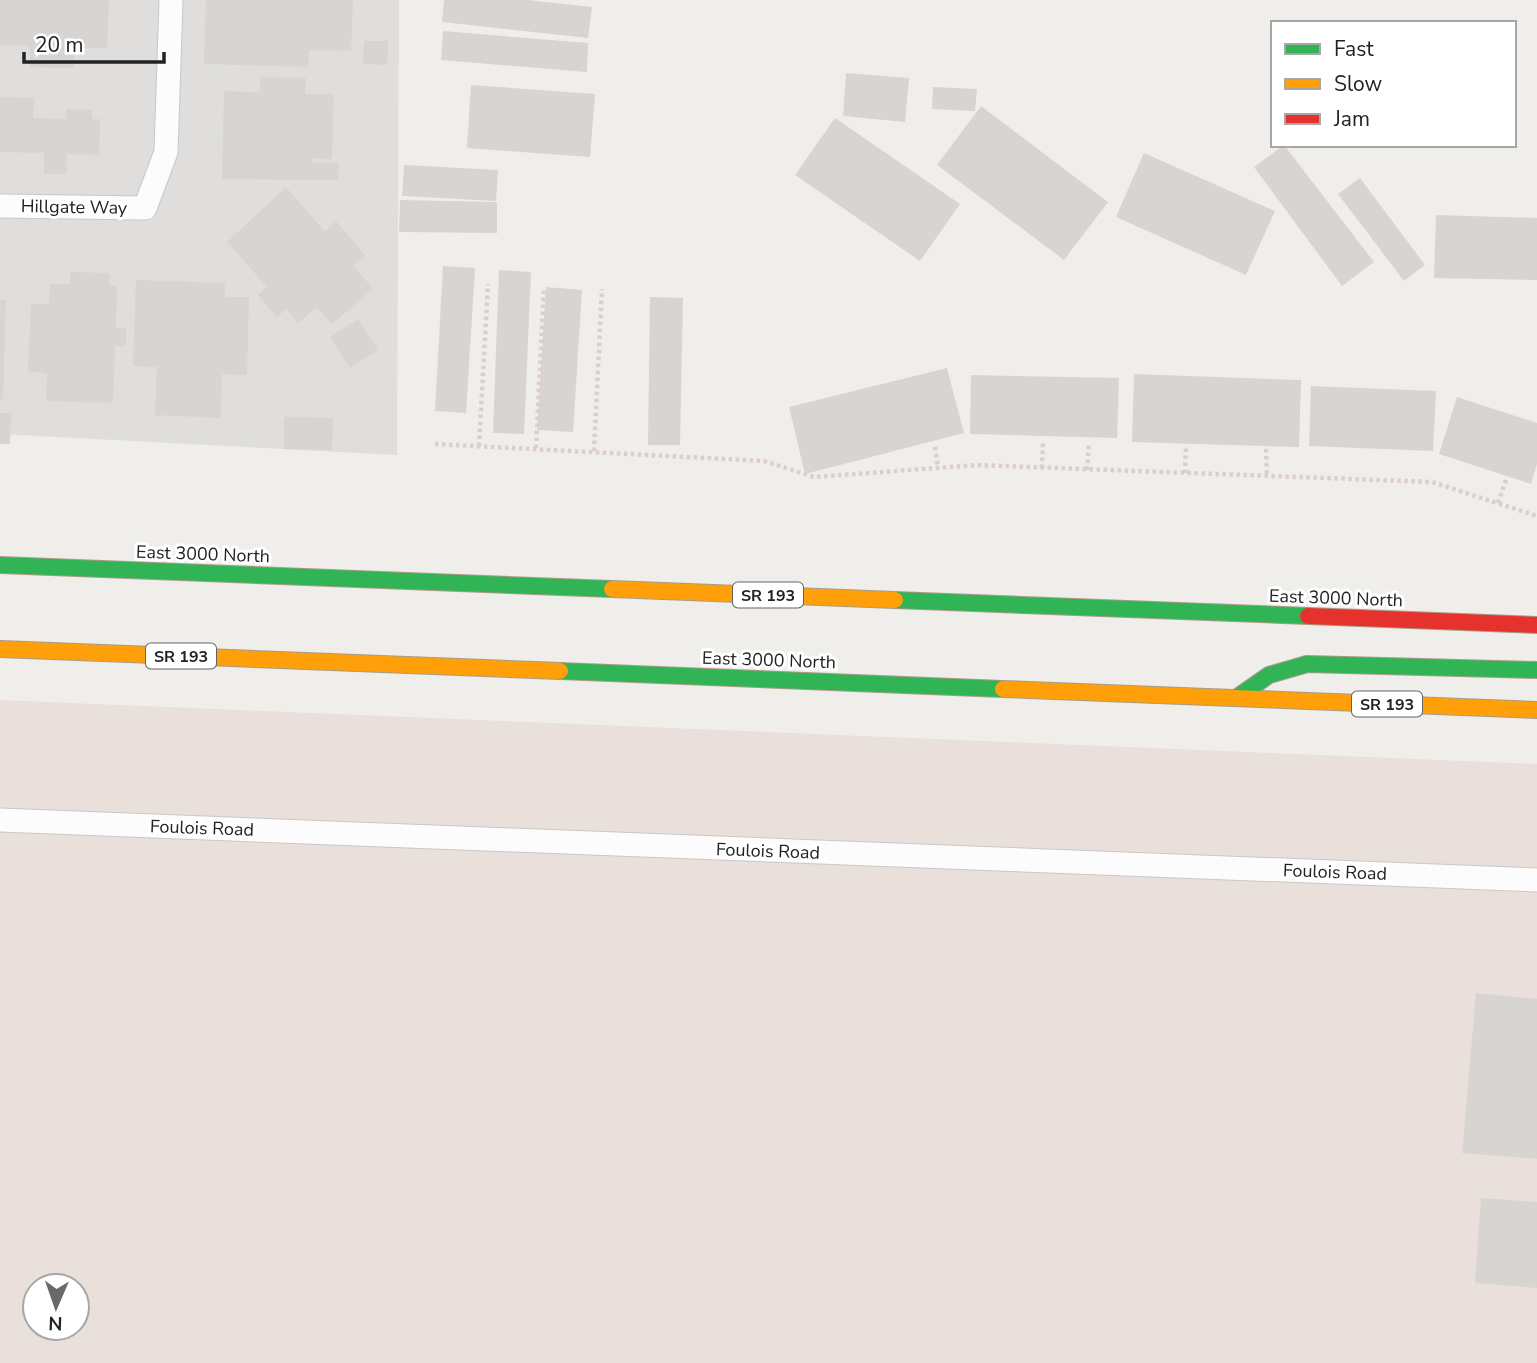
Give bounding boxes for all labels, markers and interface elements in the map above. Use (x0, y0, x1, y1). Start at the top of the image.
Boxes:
scale bar (24, 21, 164, 65)
legend (1271, 21, 1516, 147)
text: 20 m (35, 31, 84, 59)
text: Fast (1334, 35, 1374, 63)
text: Slow (1334, 70, 1383, 98)
text: Jam (1333, 105, 1370, 133)
street label: Hillgate Way (21, 194, 128, 220)
street label: East 3000 North (136, 540, 270, 568)
road number: SR 193 (733, 582, 803, 608)
street label: East 3000 North (1269, 584, 1403, 612)
road number: SR 193 (146, 643, 216, 668)
street label: East 3000 North (702, 646, 836, 674)
road number: SR 193 (1352, 692, 1422, 716)
street label: Foulois Road (150, 814, 254, 842)
street label: Foulois Road (716, 837, 820, 865)
street label: Foulois Road (1283, 858, 1387, 886)
north arrow (21, 1272, 91, 1342)
text: N (48, 1310, 63, 1336)

